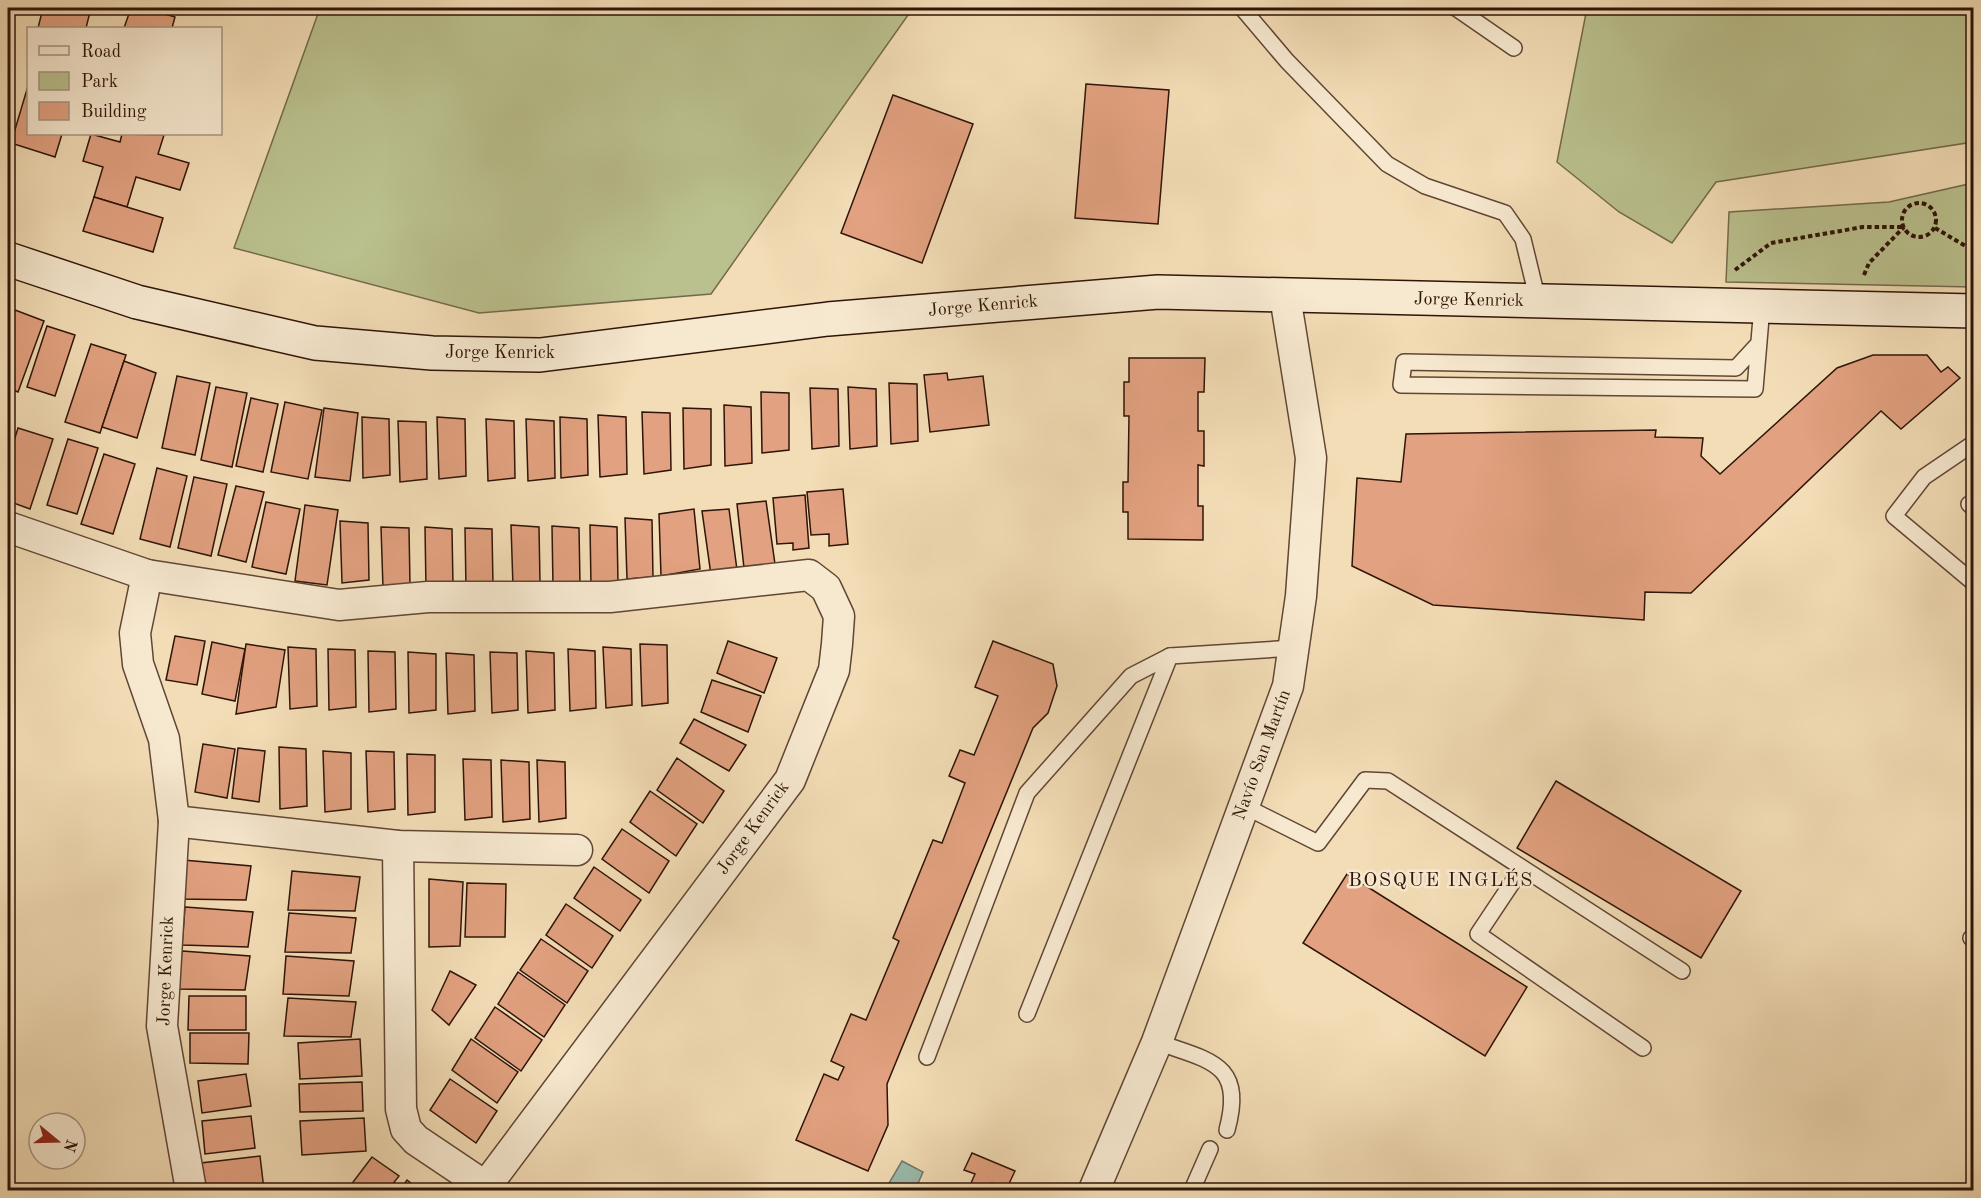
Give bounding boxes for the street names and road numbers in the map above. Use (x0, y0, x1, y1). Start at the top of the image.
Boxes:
street label: Jorge Kenrick (1414, 290, 1524, 310)
street label: Jorge Kenrick (927, 292, 1039, 320)
street label: Jorge Kenrick (445, 344, 555, 362)
street label: Navío San Martín (1230, 687, 1294, 823)
street label: Jorge Kenrick (713, 778, 793, 878)
street label: Jorge Kenrick (155, 916, 177, 1026)

